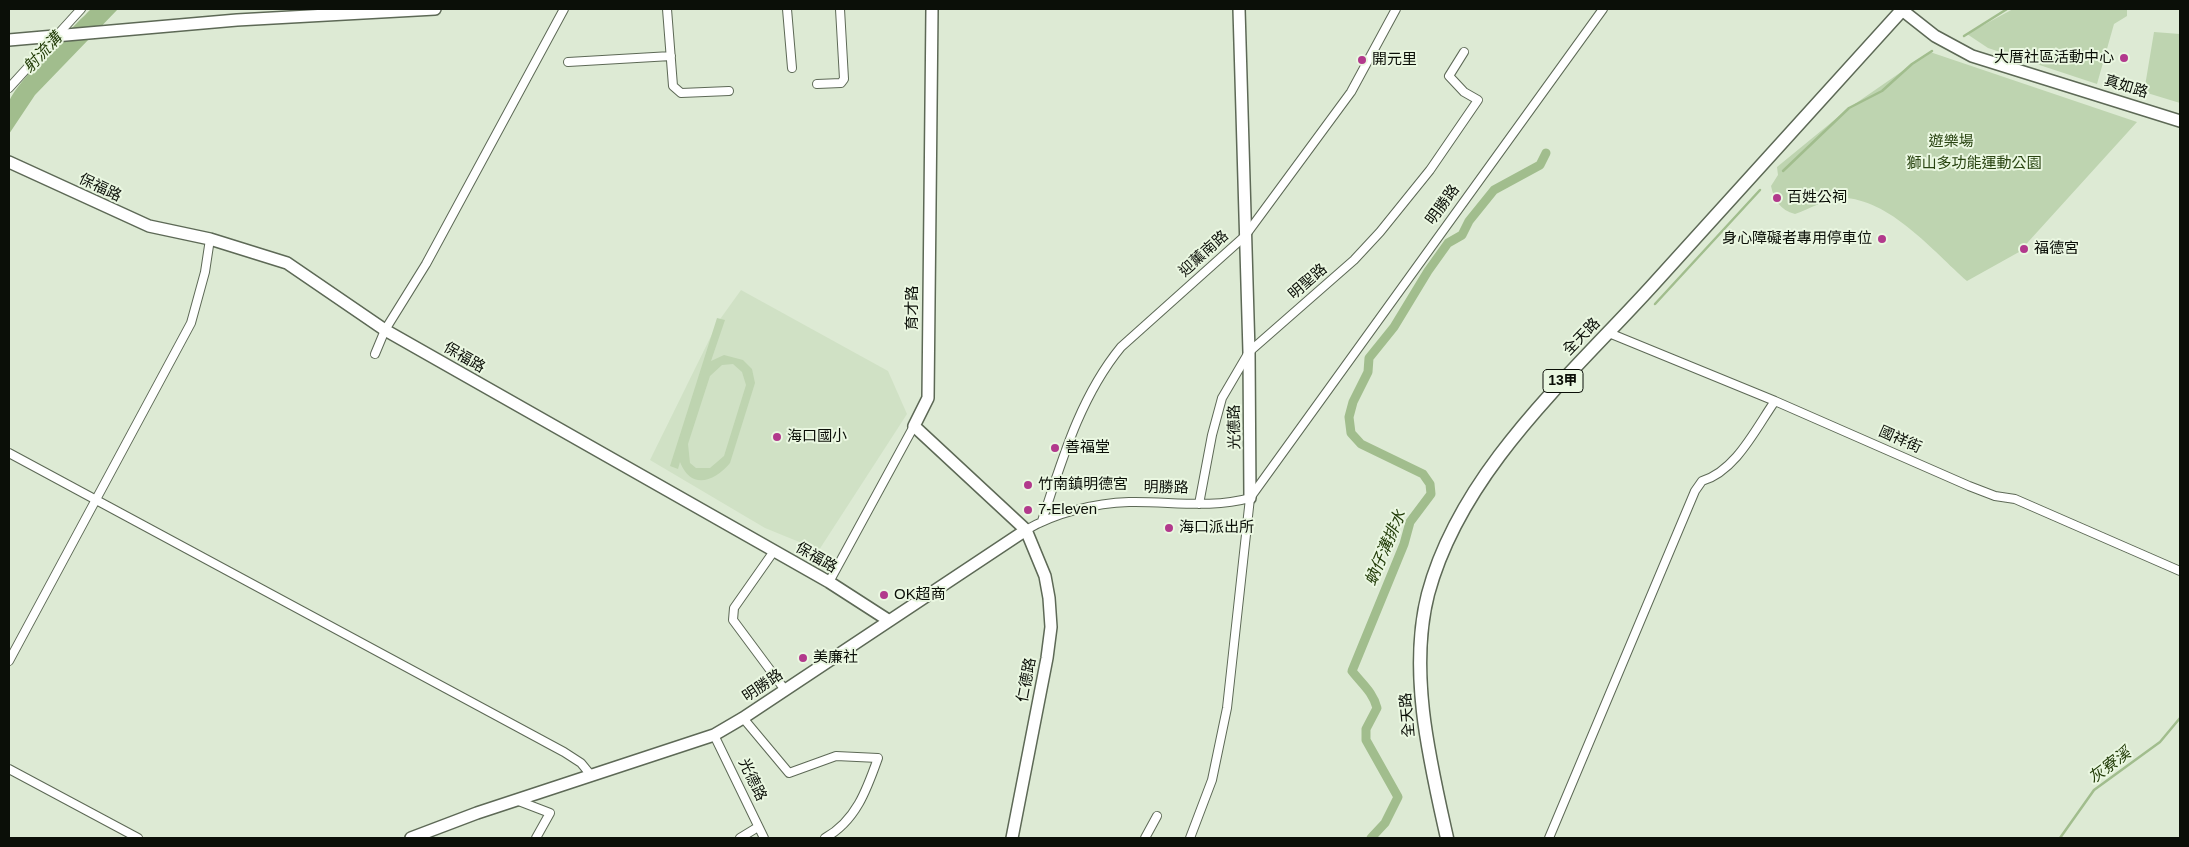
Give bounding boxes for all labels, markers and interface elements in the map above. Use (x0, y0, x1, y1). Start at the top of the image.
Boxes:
water label: 射流溝 (20, 29, 66, 77)
place label: 大厝社區活動中心 (1994, 49, 2114, 67)
place label: 開元里 (1372, 51, 1417, 69)
marker: 大厝社區活動中心 (2118, 52, 2130, 64)
marker: 開元里 (1356, 54, 1368, 66)
street label: 真如路 (2102, 72, 2150, 102)
park label: 遊樂場 (1929, 133, 1973, 151)
park label: 獅山多功能運動公園 (1907, 155, 2041, 173)
street label: 保福路 (76, 170, 124, 206)
street label: 明勝路 (1422, 182, 1464, 228)
place label: 百姓公祠 (1787, 189, 1847, 207)
marker: 百姓公祠 (1771, 192, 1783, 204)
street label: 迎薰南路 (1176, 227, 1232, 281)
place label: 身心障礙者專用停車位 (1722, 230, 1872, 248)
marker: 身心障礙者專用停車位 (1876, 233, 1888, 245)
place label: 福德宮 (2034, 240, 2079, 258)
marker: 福德宮 (2018, 243, 2030, 255)
street label: 明聖路 (1285, 260, 1331, 304)
street label: 育才路 (904, 286, 922, 330)
street label: 全天路 (1560, 315, 1604, 359)
street label: 保福路 (440, 339, 488, 377)
road number: 13甲 (1543, 370, 1583, 392)
street label: 光德路 (1226, 404, 1244, 450)
street label: 國祥街 (1876, 423, 1924, 457)
place label: 海口國小 (787, 428, 847, 446)
marker: 海口國小 (771, 431, 783, 443)
place label: 善福堂 (1065, 439, 1110, 457)
marker: 善福堂 (1049, 442, 1061, 454)
place label: 竹南鎮明德宮 (1038, 476, 1128, 494)
marker: 竹南鎮明德宮 (1022, 479, 1034, 491)
street label: 明勝路 (1143, 479, 1189, 497)
place label: 7-Eleven (1038, 501, 1097, 519)
marker: 7-Eleven (1022, 504, 1034, 516)
water label: 蚋仔溝排水 (1362, 507, 1410, 589)
place label: 海口派出所 (1179, 519, 1254, 537)
marker: 海口派出所 (1163, 522, 1175, 534)
street label: 保福路 (792, 539, 840, 577)
place label: OK超商 (894, 586, 946, 604)
marker: OK超商 (878, 589, 890, 601)
place label: 美廉社 (813, 649, 858, 667)
marker: 美廉社 (797, 652, 809, 664)
street label: 仁德路 (1014, 656, 1040, 704)
street label: 明勝路 (739, 666, 787, 706)
street label: 全天路 (1397, 692, 1419, 738)
water label: 灰寮溪 (2085, 744, 2135, 788)
street label: 光德路 (734, 756, 770, 804)

